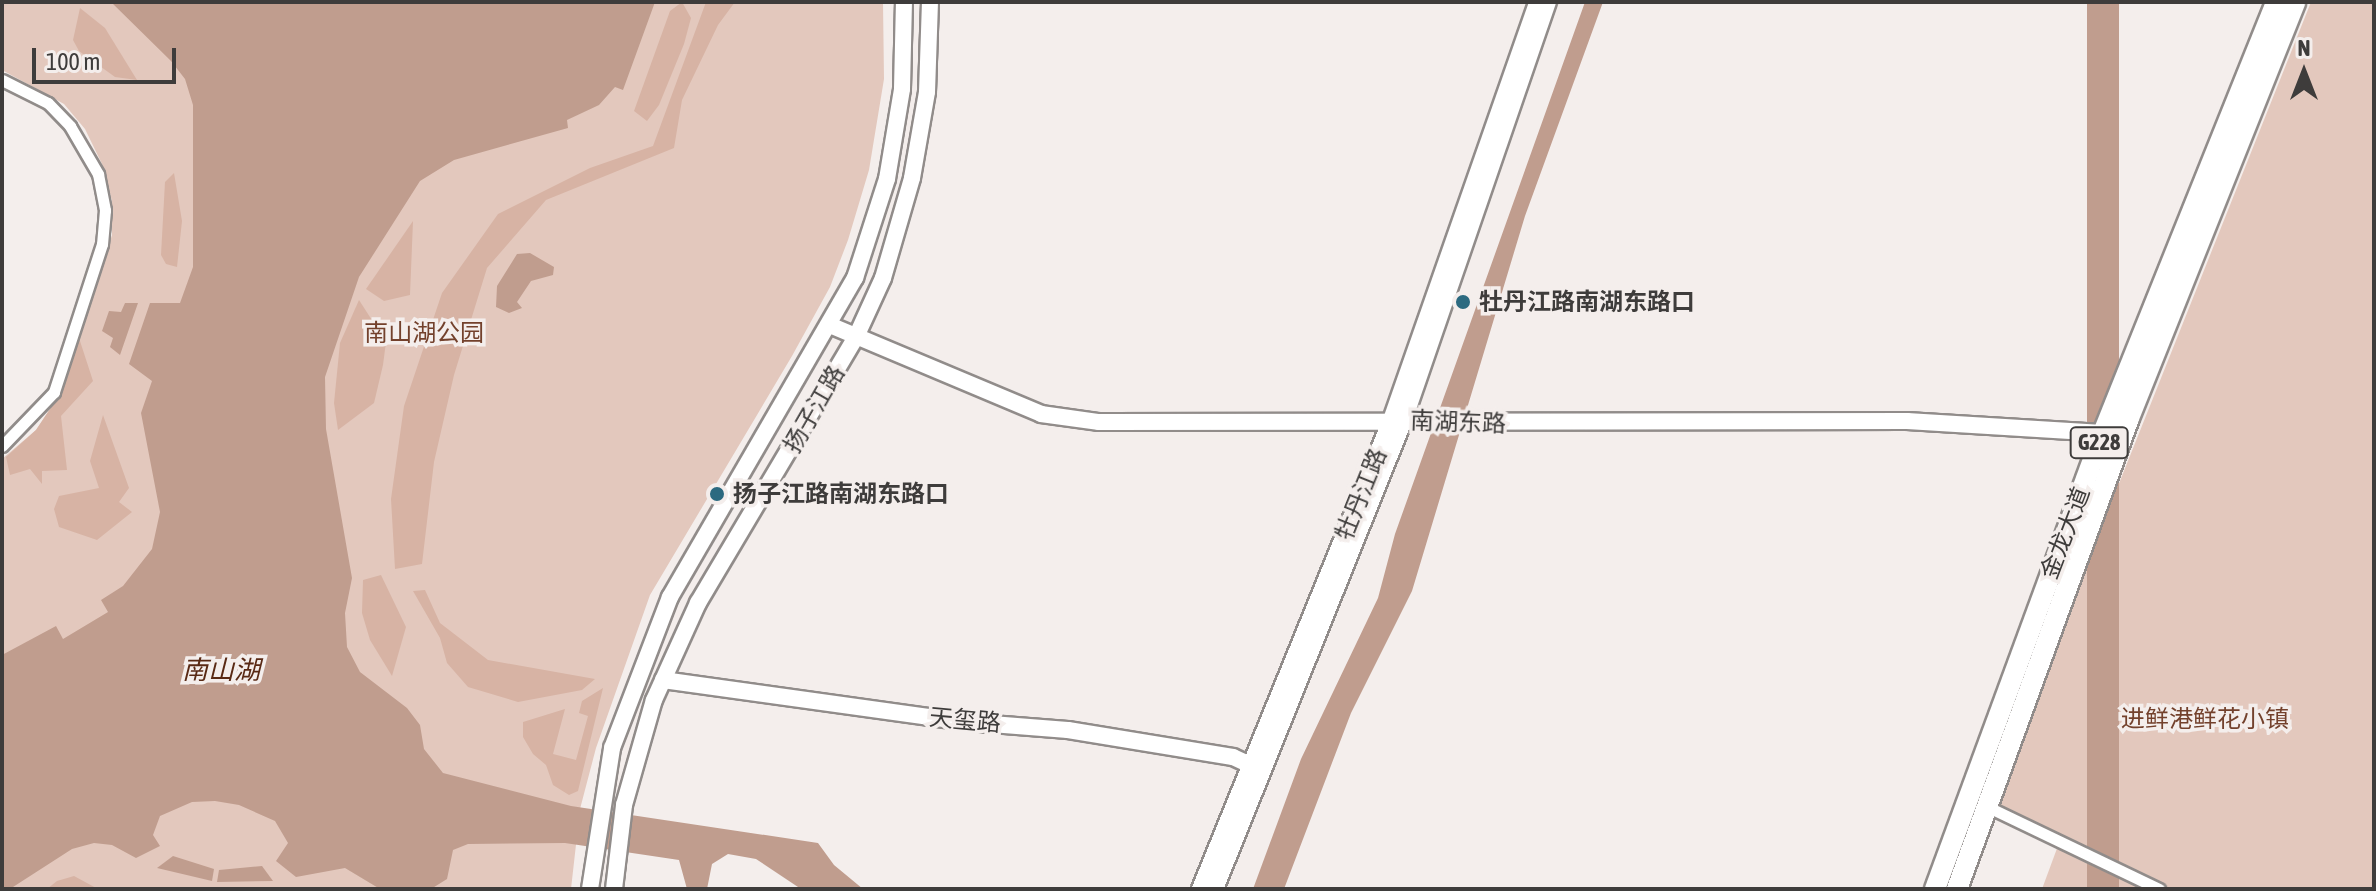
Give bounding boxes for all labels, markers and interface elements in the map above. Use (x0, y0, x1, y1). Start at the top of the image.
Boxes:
scale bar (36, 32, 180, 82)
north arrow (2264, 32, 2344, 112)
text: N (2298, 35, 2310, 61)
text: 100 m (46, 48, 100, 75)
place label: 牡丹江路南湖东路口 (1479, 288, 1695, 316)
marker: 牡丹江路南湖东路口 (1454, 293, 1472, 311)
park label: 南山湖公园 (364, 319, 484, 347)
street label: 扬子江路 (778, 360, 850, 458)
street label: 南湖东路 (1410, 406, 1506, 438)
road number: G228 (2069, 425, 2129, 461)
street label: 牡丹江路 (1330, 444, 1392, 544)
place label: 扬子江路南湖东路口 (733, 480, 949, 508)
street label: 金龙大道 (2034, 483, 2096, 583)
marker: 扬子江路南湖东路口 (708, 485, 726, 503)
water label: 南山湖 (182, 655, 260, 687)
street label: 天玺路 (928, 703, 1002, 737)
park label: 进鲜港鲜花小镇 (2121, 705, 2289, 733)

